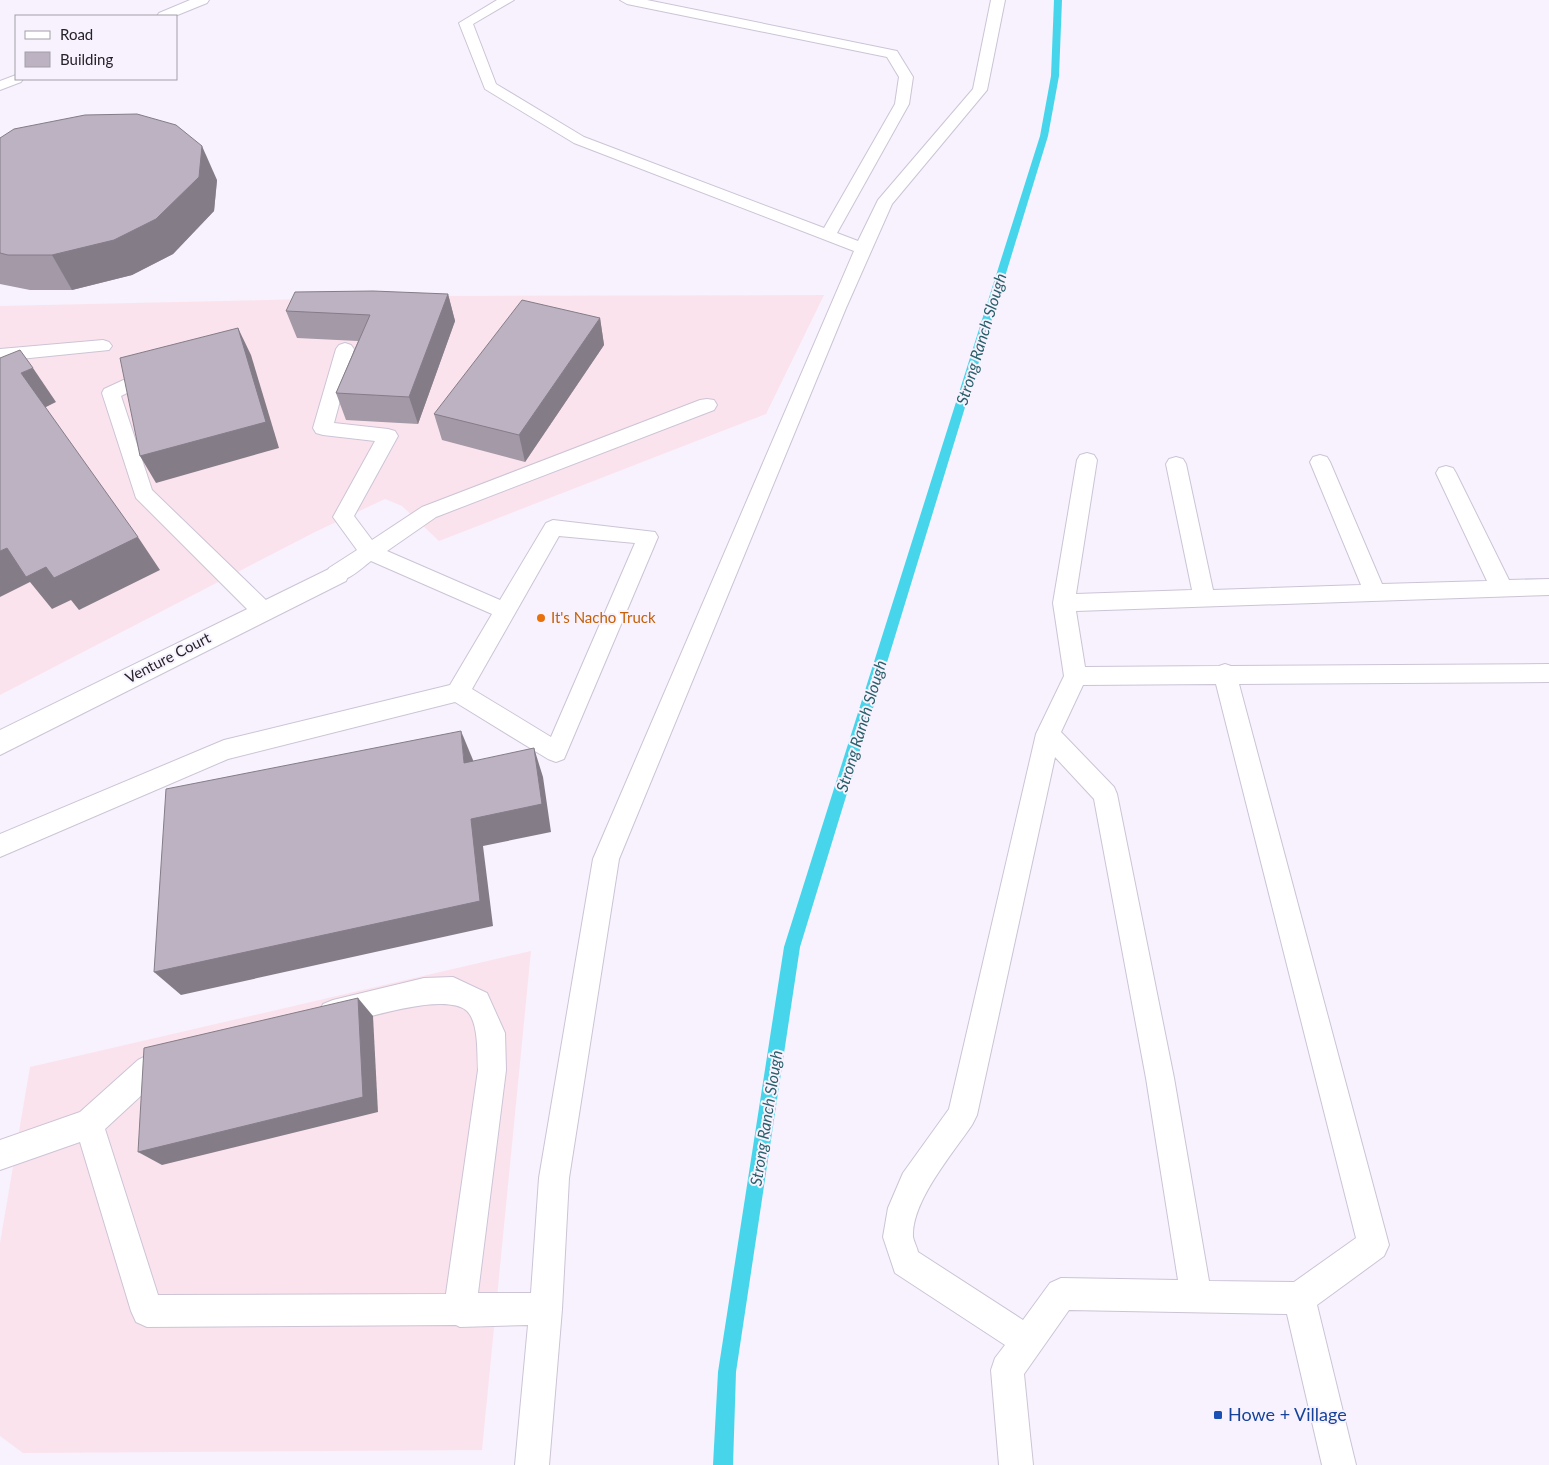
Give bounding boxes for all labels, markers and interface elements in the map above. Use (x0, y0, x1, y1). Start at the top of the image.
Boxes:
legend (15, 15, 178, 80)
text: Road (60, 25, 93, 43)
text: Building (60, 50, 113, 68)
water label: Strong Ranch Slough (951, 271, 1010, 407)
place label: It's Nacho Truck (551, 608, 656, 626)
marker: It's Nacho Truck (535, 612, 547, 624)
street label: Venture Court (122, 628, 214, 686)
water label: Strong Ranch Slough (831, 658, 890, 794)
water label: Strong Ranch Slough (745, 1049, 786, 1187)
place label: Howe + Village (1228, 1403, 1347, 1425)
marker: Howe + Village (1212, 1409, 1224, 1421)

